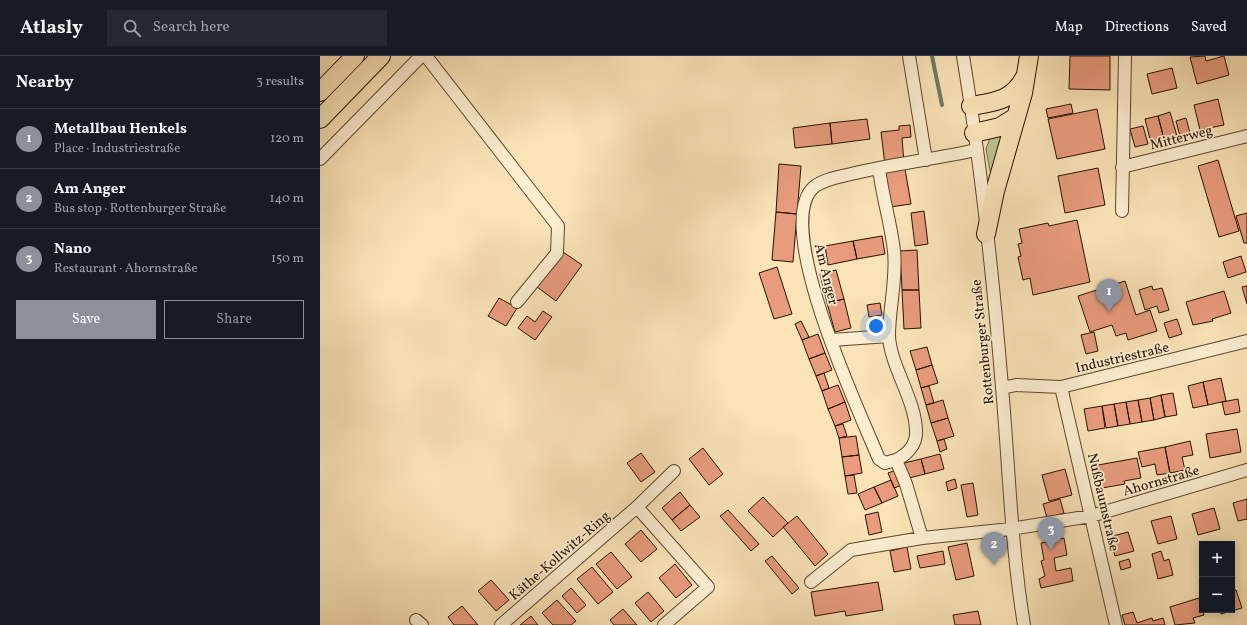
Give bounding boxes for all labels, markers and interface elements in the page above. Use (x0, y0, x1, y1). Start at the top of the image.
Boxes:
search box (107, 10, 387, 46)
text: Atlasly (20, 15, 83, 41)
icon: search (121, 17, 143, 39)
text: Search here (153, 17, 230, 38)
text: Map (1055, 18, 1083, 37)
text: Directions (1105, 18, 1169, 37)
text: Saved (1191, 18, 1227, 37)
text: Nearby (16, 71, 74, 94)
text: 3 results (256, 73, 304, 91)
text: Metallbau Henkels (54, 119, 187, 140)
street label: Mitterweg (1148, 122, 1215, 155)
text: 1 (26, 130, 32, 148)
text: 120 m (270, 130, 304, 148)
text: Place · Industriestraße (54, 140, 180, 158)
text: Am Anger (54, 179, 126, 200)
text: 2 (26, 190, 32, 208)
text: 140 m (270, 190, 304, 208)
text: Bus stop · Rottenburger Straße (54, 200, 226, 218)
text: Nano (54, 239, 91, 260)
street label: Am Anger (809, 242, 842, 307)
text: 3 (26, 250, 32, 268)
text: 150 m (271, 250, 304, 268)
text: Restaurant · Ahornstraße (54, 260, 198, 278)
street label: Rottenburger Straße (967, 278, 1000, 405)
pin: 1 (1096, 279, 1122, 312)
button: Save (16, 300, 156, 339)
button: Share (164, 300, 304, 339)
your location (866, 316, 886, 336)
street label: Industriestraße (1074, 338, 1171, 378)
street label: Nußbaumstraße (1082, 451, 1123, 554)
street label: Ahornstraße (1121, 461, 1202, 501)
street label: Käthe-Kollwitz-Ring (505, 507, 614, 605)
pin: 3 (1038, 517, 1064, 550)
pin: 2 (981, 532, 1007, 565)
map controls (1199, 541, 1235, 613)
button: + (1199, 541, 1235, 577)
button: − (1199, 577, 1235, 613)

